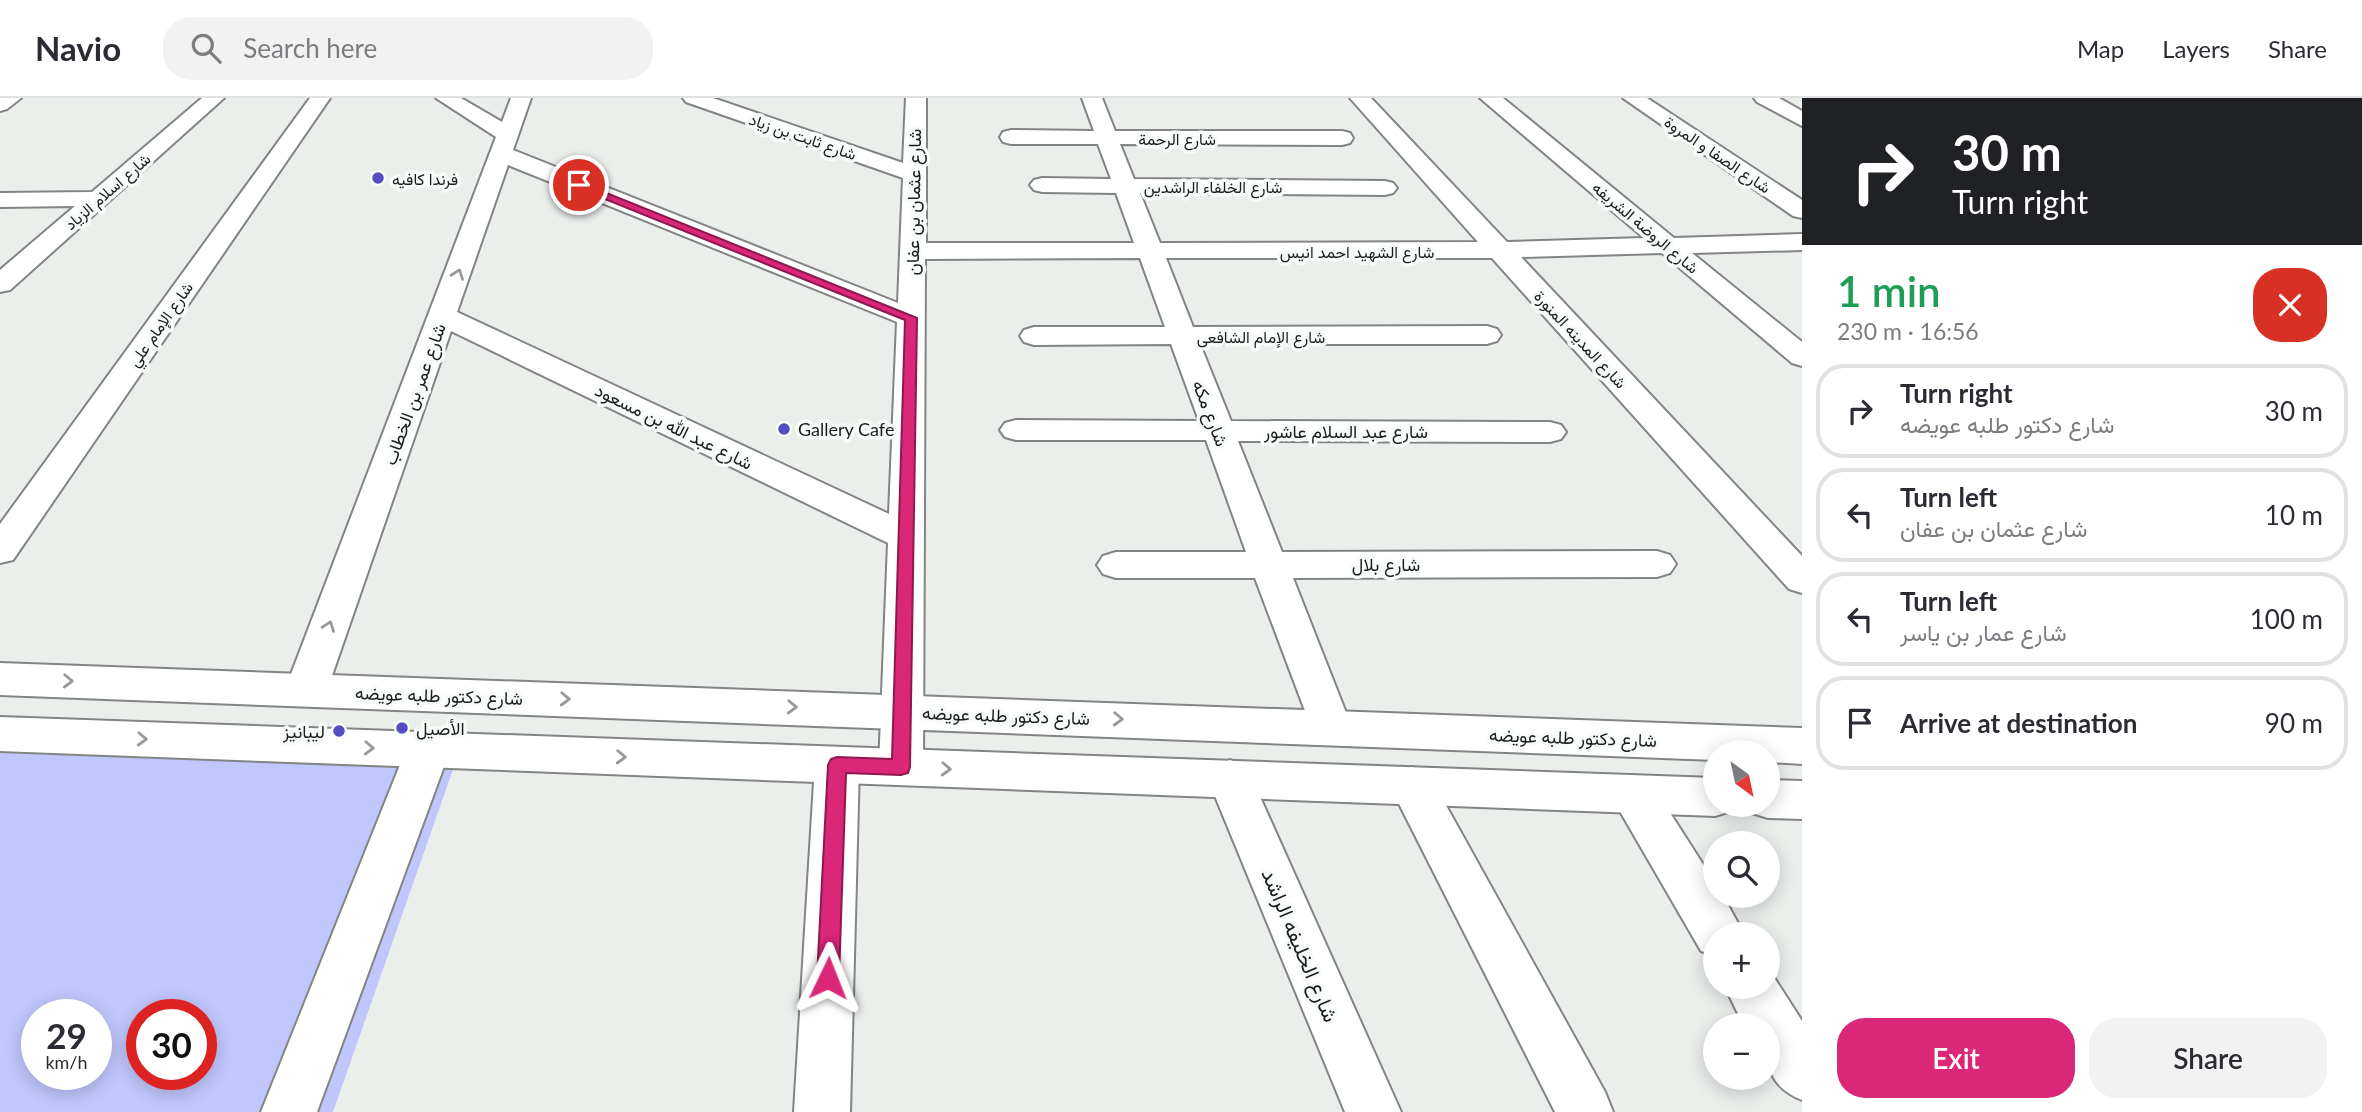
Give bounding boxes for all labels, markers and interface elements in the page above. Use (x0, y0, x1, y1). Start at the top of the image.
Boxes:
search box (163, 17, 653, 80)
text: Navio (35, 28, 121, 68)
icon: search (187, 29, 225, 67)
text: Search here (243, 32, 377, 64)
text: Map (2077, 34, 2124, 63)
text: Layers (2162, 34, 2230, 63)
text: Share (2268, 34, 2327, 63)
street label: شارع ثابت بن زياد (746, 109, 859, 166)
street label: شارع الصفا و المروة (1660, 112, 1775, 199)
text: 30 m (1952, 123, 2062, 181)
icon: right (1837, 126, 1928, 217)
street label: شارع عثمان بن عفان (901, 129, 927, 276)
street label: شارع الرحمة (1138, 129, 1216, 151)
street label: شارع اسلام الزياد (60, 149, 156, 236)
pin (549, 155, 609, 215)
icon: arrive (560, 166, 598, 204)
place label: فرندا كافيه (392, 169, 458, 190)
marker: فرندا كافيه (370, 170, 386, 186)
street label: شارع الخلفاء الراشدين (1144, 177, 1282, 199)
street label: شارع الروضة الشريفه (1587, 177, 1703, 279)
text: Turn right (1952, 182, 2088, 221)
street label: شارع الشهيد احمد انيس (1280, 242, 1434, 264)
text: 1 min (1837, 266, 1941, 316)
button: close (2253, 268, 2327, 342)
one-way arrow (450, 269, 464, 281)
street label: شارع الإمام علي (124, 278, 200, 373)
street label: شارع المدينه المنورة (1529, 286, 1631, 394)
text: 230 m · 16:56 (1837, 317, 1979, 345)
street label: شارع عمر بن الخطاب (378, 320, 452, 469)
street label: شارع الإمام الشافعى (1197, 327, 1325, 349)
street label: شارع مكه (1187, 377, 1234, 450)
text: Turn right (1900, 377, 2013, 409)
street label: شارع عبد الله بن مسعود (591, 378, 756, 475)
icon: right (1841, 392, 1879, 430)
text: 30 m (2265, 395, 2323, 427)
text: شارع دكتور طلبه عويضه (1900, 410, 2115, 438)
place label: Gallery Cafe (798, 418, 894, 440)
street label: شارع عبد السلام عاشور (1263, 420, 1428, 444)
marker: Gallery Cafe (776, 421, 792, 437)
text: Turn left (1900, 481, 1997, 513)
icon: left (1841, 496, 1879, 534)
text: 10 m (2265, 499, 2323, 531)
text: شارع عثمان بن عفان (1900, 514, 2087, 542)
street label: شارع بلال (1352, 553, 1420, 577)
text: Turn left (1900, 585, 1997, 617)
icon: left (1841, 600, 1879, 638)
text: 100 m (2250, 603, 2323, 635)
text: شارع عمار بن ياسر (1900, 618, 2067, 646)
one-way arrow (321, 621, 335, 633)
one-way arrow (63, 674, 74, 689)
street label: شارع دكتور طلبه عويضه (355, 681, 523, 711)
one-way arrow (560, 692, 571, 707)
one-way arrow (787, 700, 798, 715)
street label: شارع دكتور طلبه عويضه (922, 701, 1090, 731)
icon: arrive (1841, 704, 1879, 742)
text: Arrive at destination (1900, 707, 2137, 739)
text: 90 m (2265, 707, 2323, 739)
one-way arrow (1112, 712, 1123, 727)
place label: الأصيل (416, 717, 465, 740)
place label: ليبانيز (282, 720, 325, 743)
marker: الأصيل (394, 720, 410, 736)
marker: ليبانيز (331, 723, 347, 739)
street label: شارع دكتور طلبه عويضه (1489, 723, 1657, 753)
one-way arrow (136, 732, 147, 747)
one-way arrow (364, 740, 375, 755)
north arrow (1703, 740, 1780, 817)
map controls (1703, 740, 1780, 1090)
one-way arrow (616, 749, 627, 764)
one-way arrow (941, 761, 952, 776)
button: search (1703, 831, 1780, 908)
street label: شارع الخليفه الراشد (1255, 865, 1345, 1027)
button: + (1703, 922, 1780, 999)
position arrow (791, 941, 865, 1015)
speed limit sign: 30 (126, 999, 217, 1090)
button: − (1703, 1013, 1780, 1090)
text: 29 (46, 1014, 87, 1056)
button: Exit (1837, 1018, 2075, 1098)
button: Share (2089, 1018, 2327, 1098)
text: km/h (45, 1051, 88, 1073)

